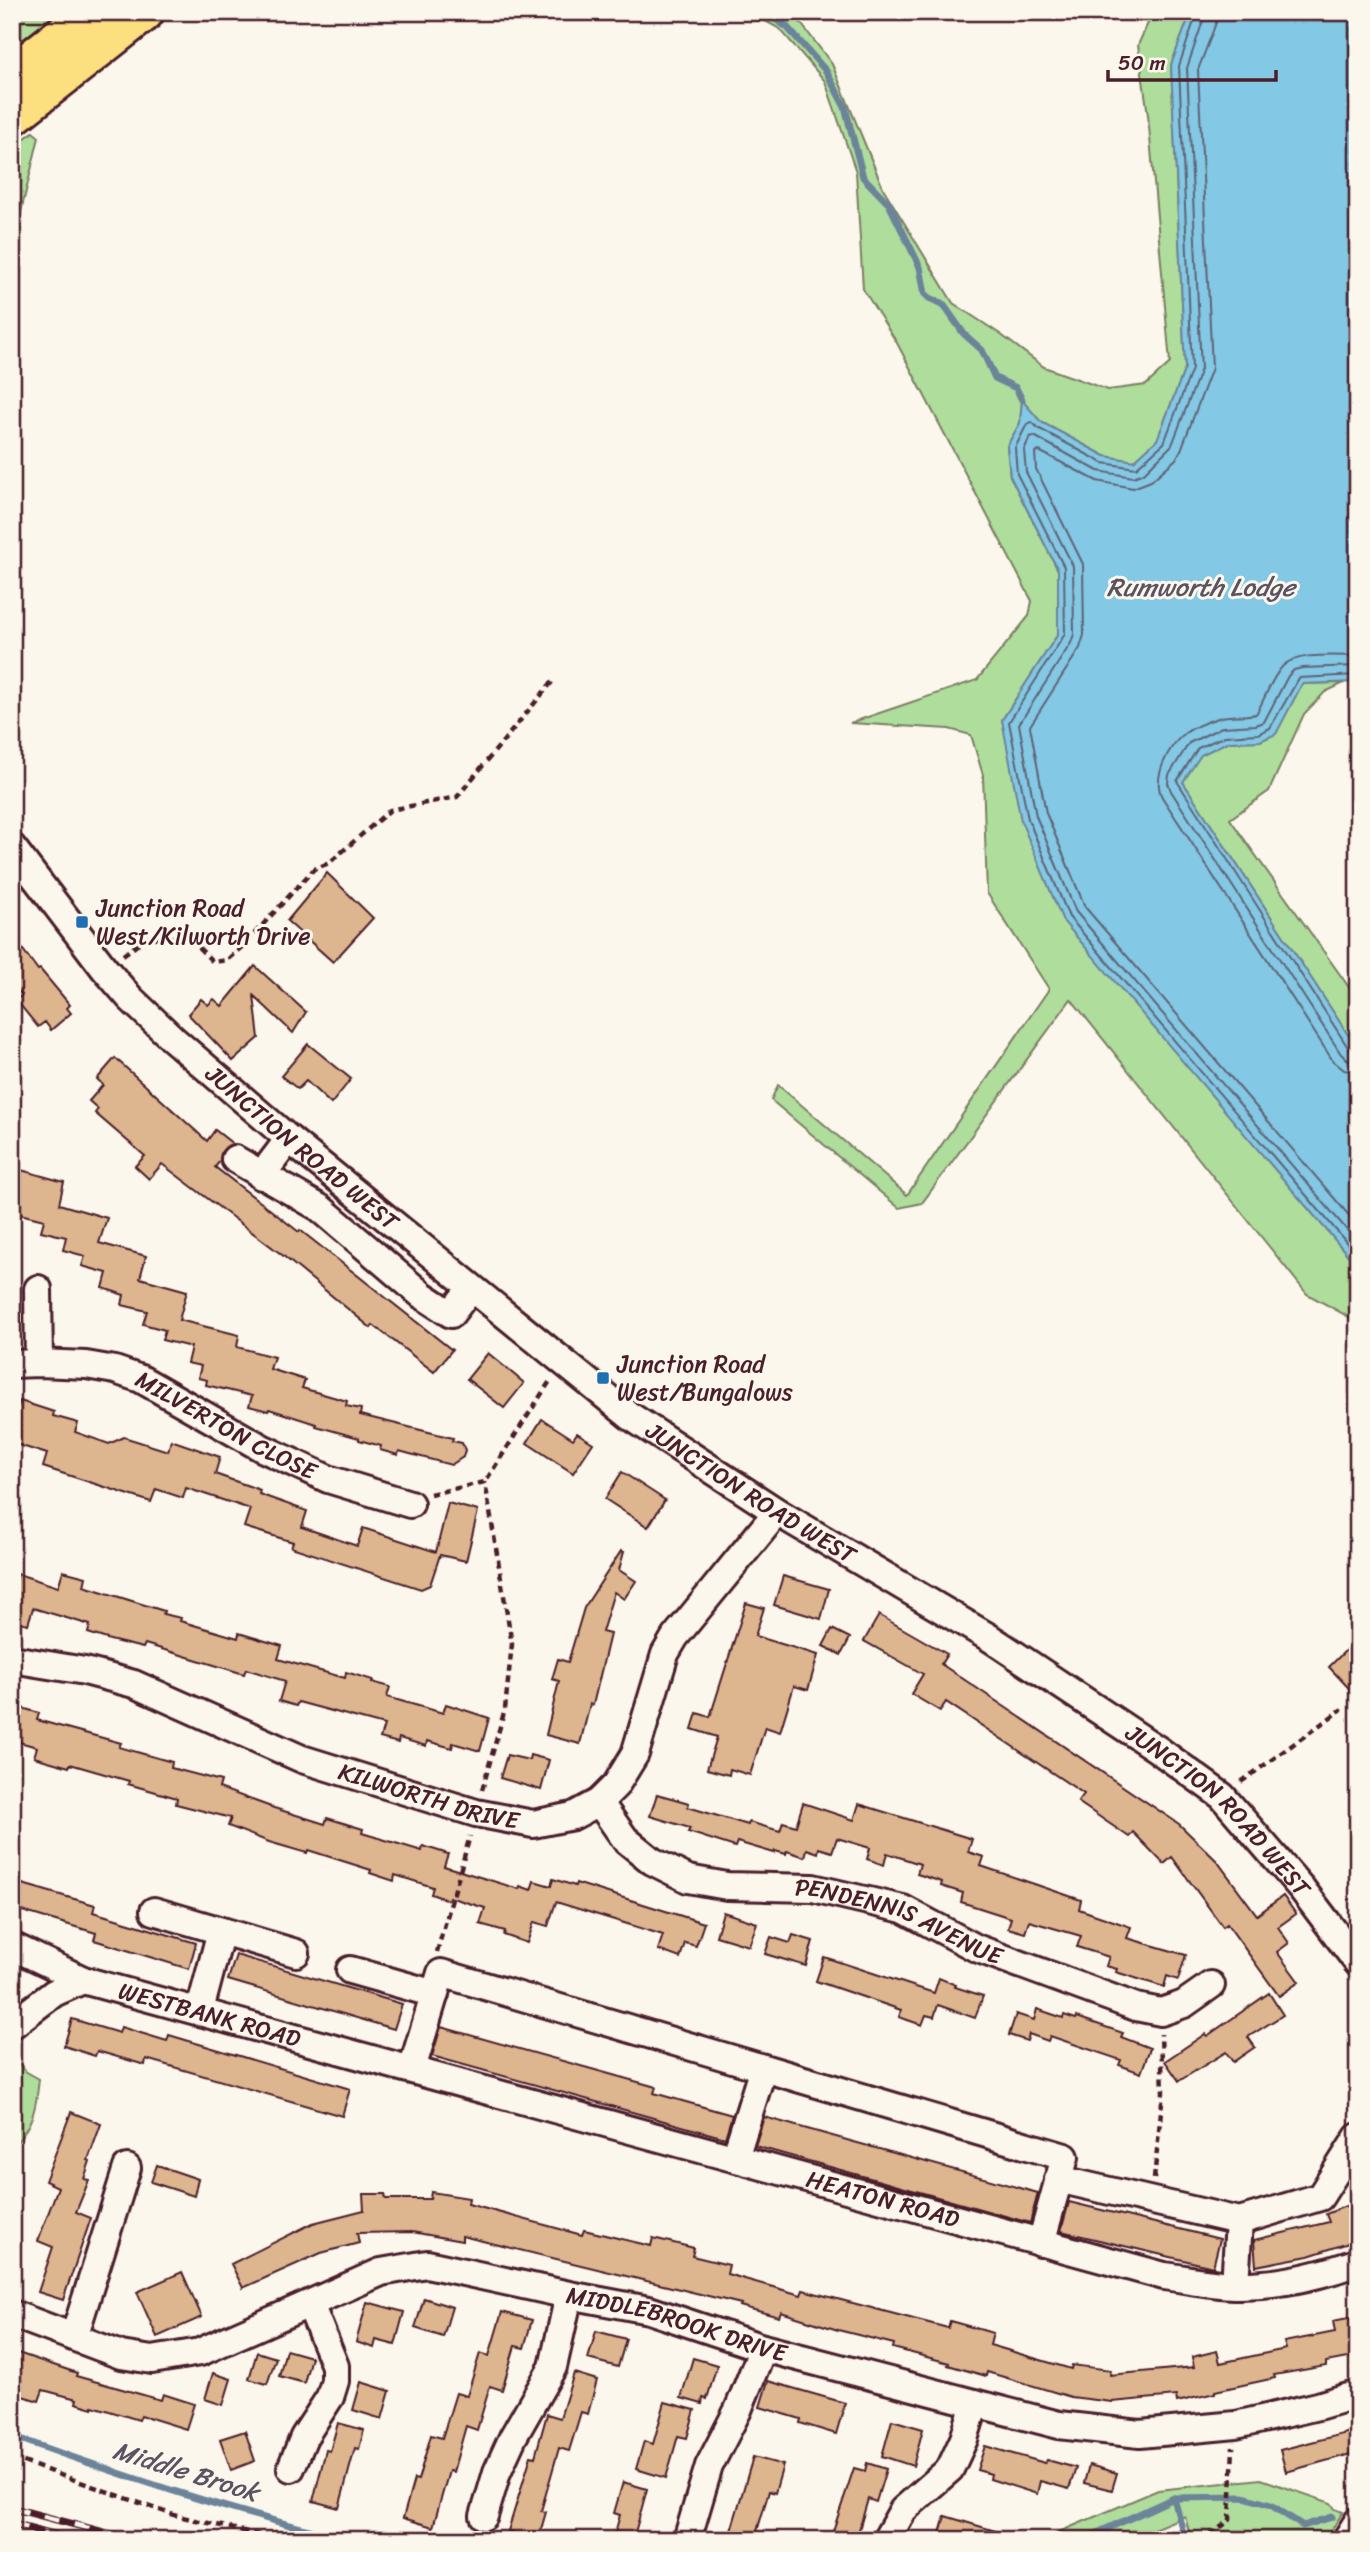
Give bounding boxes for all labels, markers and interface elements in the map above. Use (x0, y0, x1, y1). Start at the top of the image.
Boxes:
scale bar (1108, 38, 1276, 82)
text: 50 m (1118, 44, 1166, 82)
water label: Rumworth Lodge (1107, 564, 1298, 610)
place label: Junction Road West/Kilworth Drive (95, 887, 311, 957)
marker: Junction Road West/Kilworth Drive (74, 914, 90, 930)
street label: JUNCTION ROAD WEST (195, 1054, 410, 1243)
place label: Junction Road West/Bungalows (616, 1343, 793, 1413)
street label: MILVERTON CLOSE (127, 1359, 325, 1493)
marker: Junction Road West/Bungalows (595, 1370, 611, 1386)
street label: JUNCTION ROAD WEST (636, 1410, 866, 1576)
street label: JUNCTION ROAD WEST (1116, 1712, 1322, 1908)
street label: KILWORTH DRIVE (333, 1751, 524, 1842)
street label: PENDENNIS AVENUE (795, 1867, 1010, 1978)
street label: WESTBANK ROAD (114, 1970, 306, 2060)
street label: HEATON ROAD (801, 2158, 965, 2240)
street label: MIDDLEBROOK DRIVE (563, 2274, 793, 2375)
water label: Middle Brook (107, 2427, 268, 2516)

